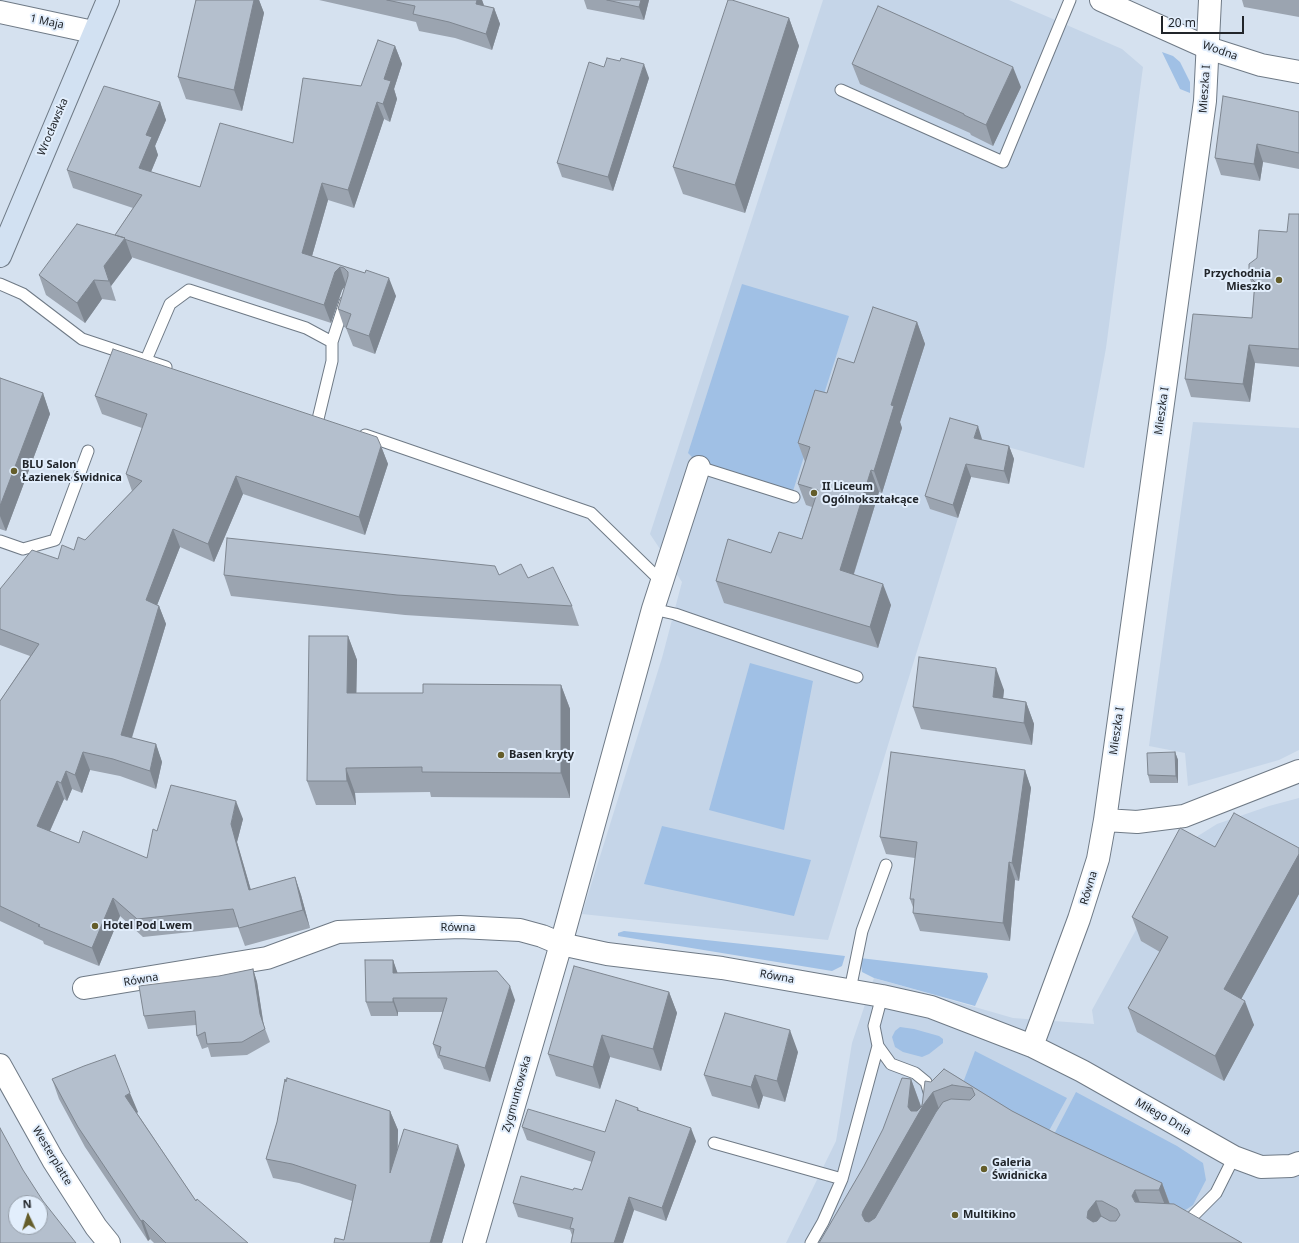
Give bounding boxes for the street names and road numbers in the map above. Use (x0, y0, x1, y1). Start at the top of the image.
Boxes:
street label: 1 Maja (29, 12, 65, 32)
street label: Wodna (1201, 39, 1239, 63)
street label: Mieszka I (1197, 65, 1213, 113)
street label: Wrocławska (35, 96, 71, 158)
street label: Mieszka I (1152, 386, 1172, 436)
street label: Mieszka I (1107, 706, 1127, 756)
street label: Równa (1078, 869, 1100, 907)
street label: Równa (441, 921, 475, 935)
street label: Równa (759, 967, 795, 987)
street label: Równa (123, 970, 159, 990)
street label: Zygmuntowska (500, 1054, 534, 1134)
street label: Miłego Dnia (1133, 1096, 1193, 1138)
street label: Westerplatte (29, 1124, 75, 1188)

